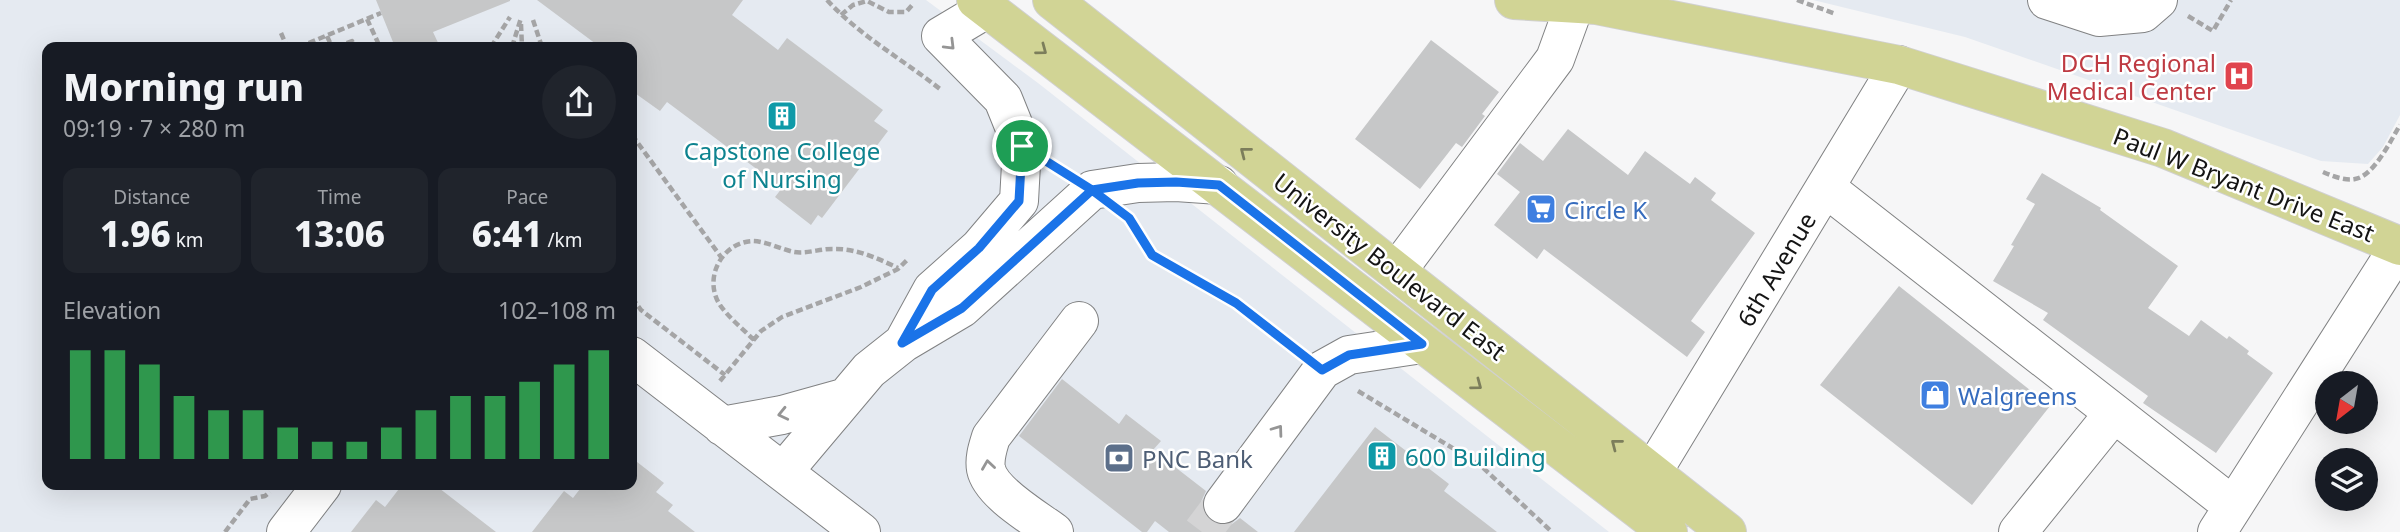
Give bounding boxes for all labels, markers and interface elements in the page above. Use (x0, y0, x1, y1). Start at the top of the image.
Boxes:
one-way arrow (942, 37, 955, 50)
one-way arrow (1034, 41, 1047, 54)
place label: DCH Regional Medical Center (2047, 46, 2216, 107)
hospital icon: DCH Regional Medical Center (2222, 59, 2256, 93)
text: Morning run (63, 60, 304, 112)
button: share (542, 65, 616, 139)
building icon: Capstone College of Nursing (765, 99, 799, 133)
text: 09:19 · 7 × 280 m (63, 112, 245, 144)
pin (992, 116, 1052, 176)
street label: Paul W Bryant Drive East (2109, 119, 2380, 249)
icon: arrive (1003, 127, 1041, 165)
place label: Capstone College of Nursing (684, 134, 880, 195)
one-way arrow (1240, 147, 1252, 160)
street label: University Boulevard East (1267, 165, 1513, 367)
text: Distance (113, 184, 190, 210)
text: Time (318, 184, 361, 210)
text: Pace (506, 184, 548, 210)
supermarket icon: Circle K (1524, 192, 1558, 226)
place label: Circle K (1564, 193, 1647, 226)
street label: 6th Avenue (1729, 206, 1823, 332)
text: 1.96 (100, 210, 171, 257)
text: 13:06 (294, 210, 385, 257)
text: 6:41 (472, 210, 543, 257)
text: km (171, 227, 204, 253)
text: /km (543, 227, 582, 253)
text: Elevation (63, 294, 161, 326)
text: 102–108 m (498, 294, 616, 326)
north arrow (2315, 371, 2378, 434)
map controls (2315, 371, 2378, 511)
one-way arrow (1469, 377, 1481, 389)
shop icon: Walgreens (1918, 378, 1952, 412)
place label: Walgreens (1958, 379, 2077, 412)
one-way arrow (777, 406, 789, 421)
one-way arrow (1270, 425, 1282, 438)
building icon: 600 Building (1365, 439, 1399, 473)
place label: 600 Building (1405, 440, 1546, 473)
one-way arrow (1611, 440, 1624, 452)
bank icon: PNC Bank (1102, 441, 1136, 475)
place label: PNC Bank (1142, 442, 1253, 475)
button: layers (2315, 448, 2378, 511)
one-way arrow (980, 459, 995, 471)

